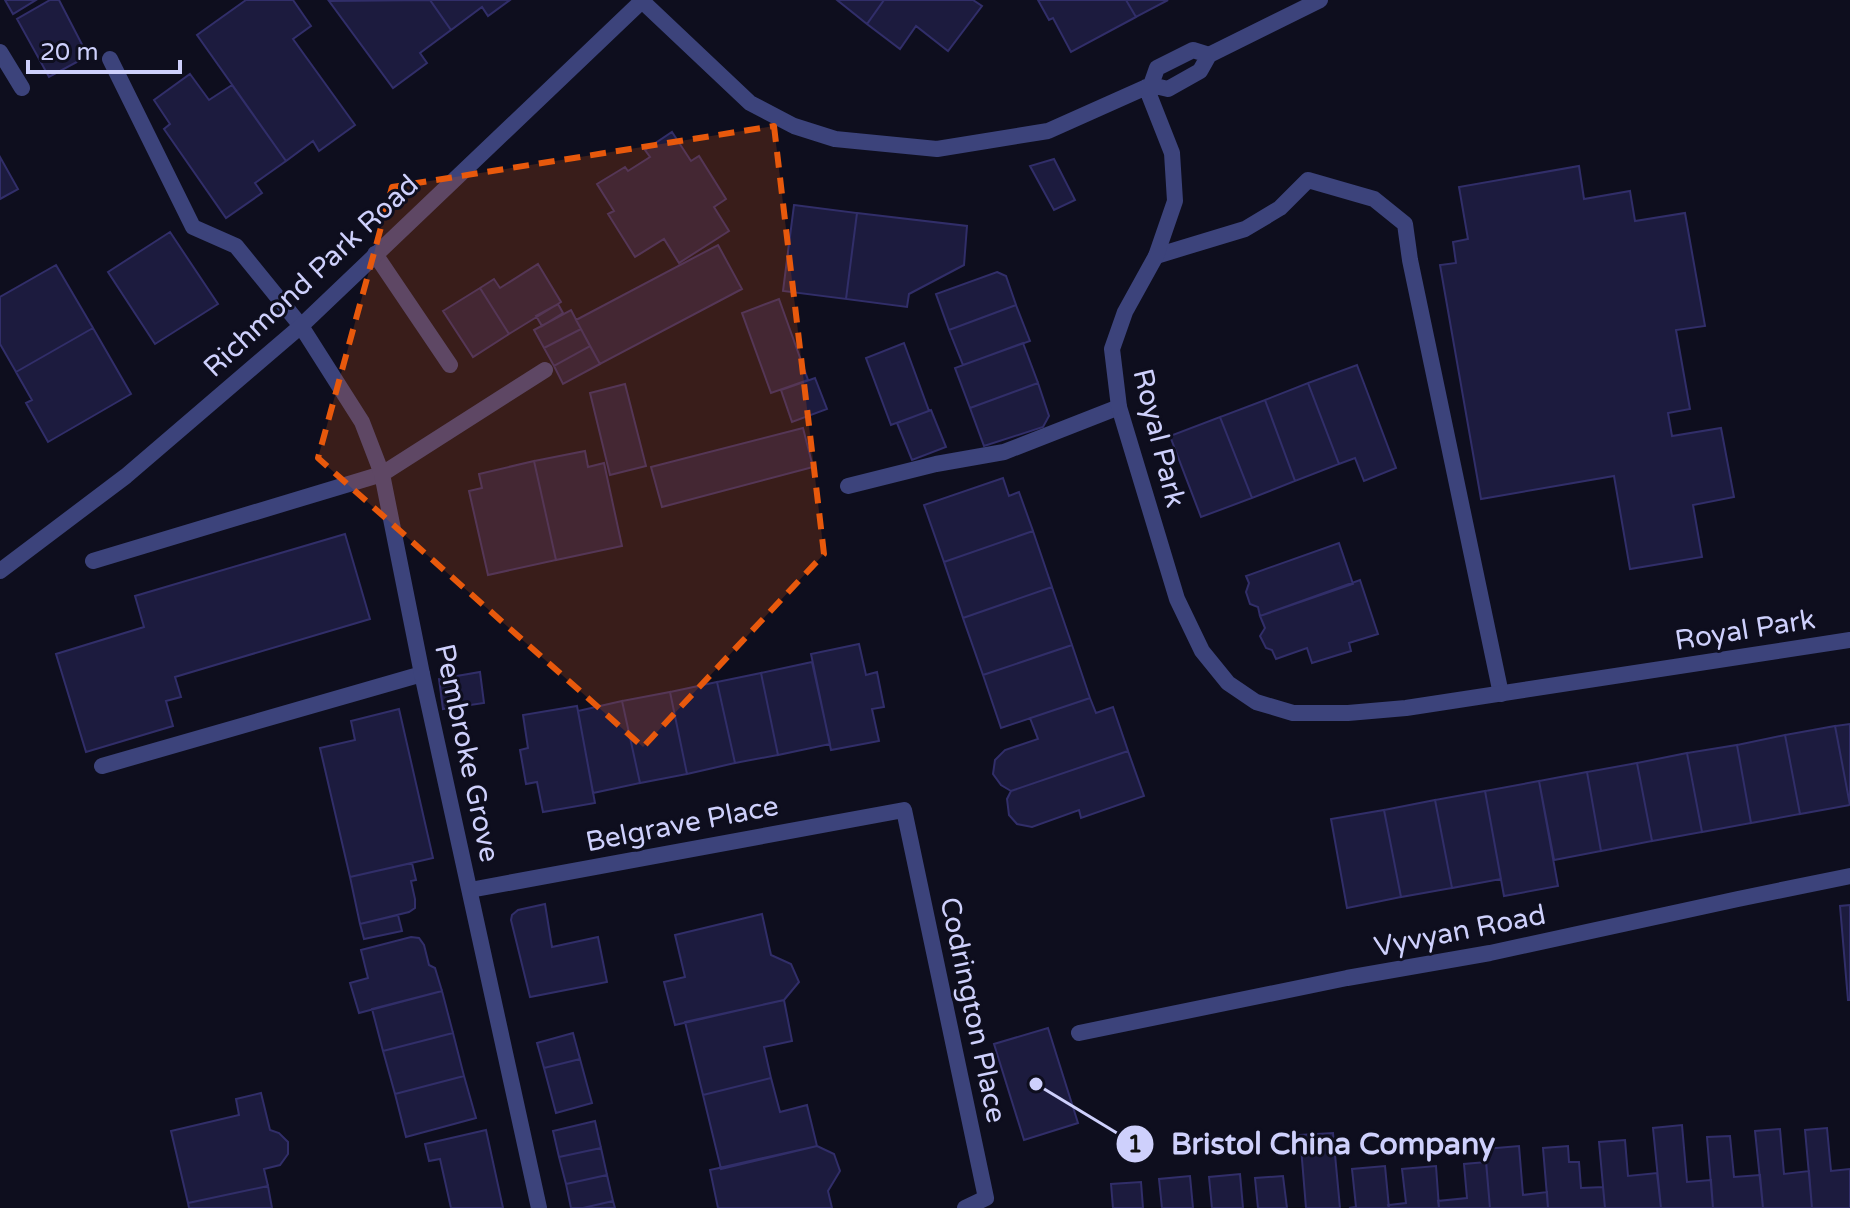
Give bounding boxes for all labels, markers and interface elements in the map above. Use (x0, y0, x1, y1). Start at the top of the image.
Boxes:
scale bar (28, 24, 180, 74)
text: 20 m (40, 38, 98, 67)
street label: Richmond Park Road (197, 168, 425, 384)
street label: Royal Park (1125, 365, 1193, 511)
street label: Royal Park (1672, 602, 1818, 658)
street label: Pembroke Grove (427, 641, 507, 865)
street label: Belgrave Place (583, 789, 781, 859)
street label: Codrington Place (932, 894, 1014, 1126)
street label: Vyvyan Road (1371, 898, 1549, 964)
callout: Bristol China Company (1115, 1117, 1512, 1171)
text: Bristol China Company (1171, 1126, 1495, 1163)
text: 1 (1127, 1130, 1143, 1159)

